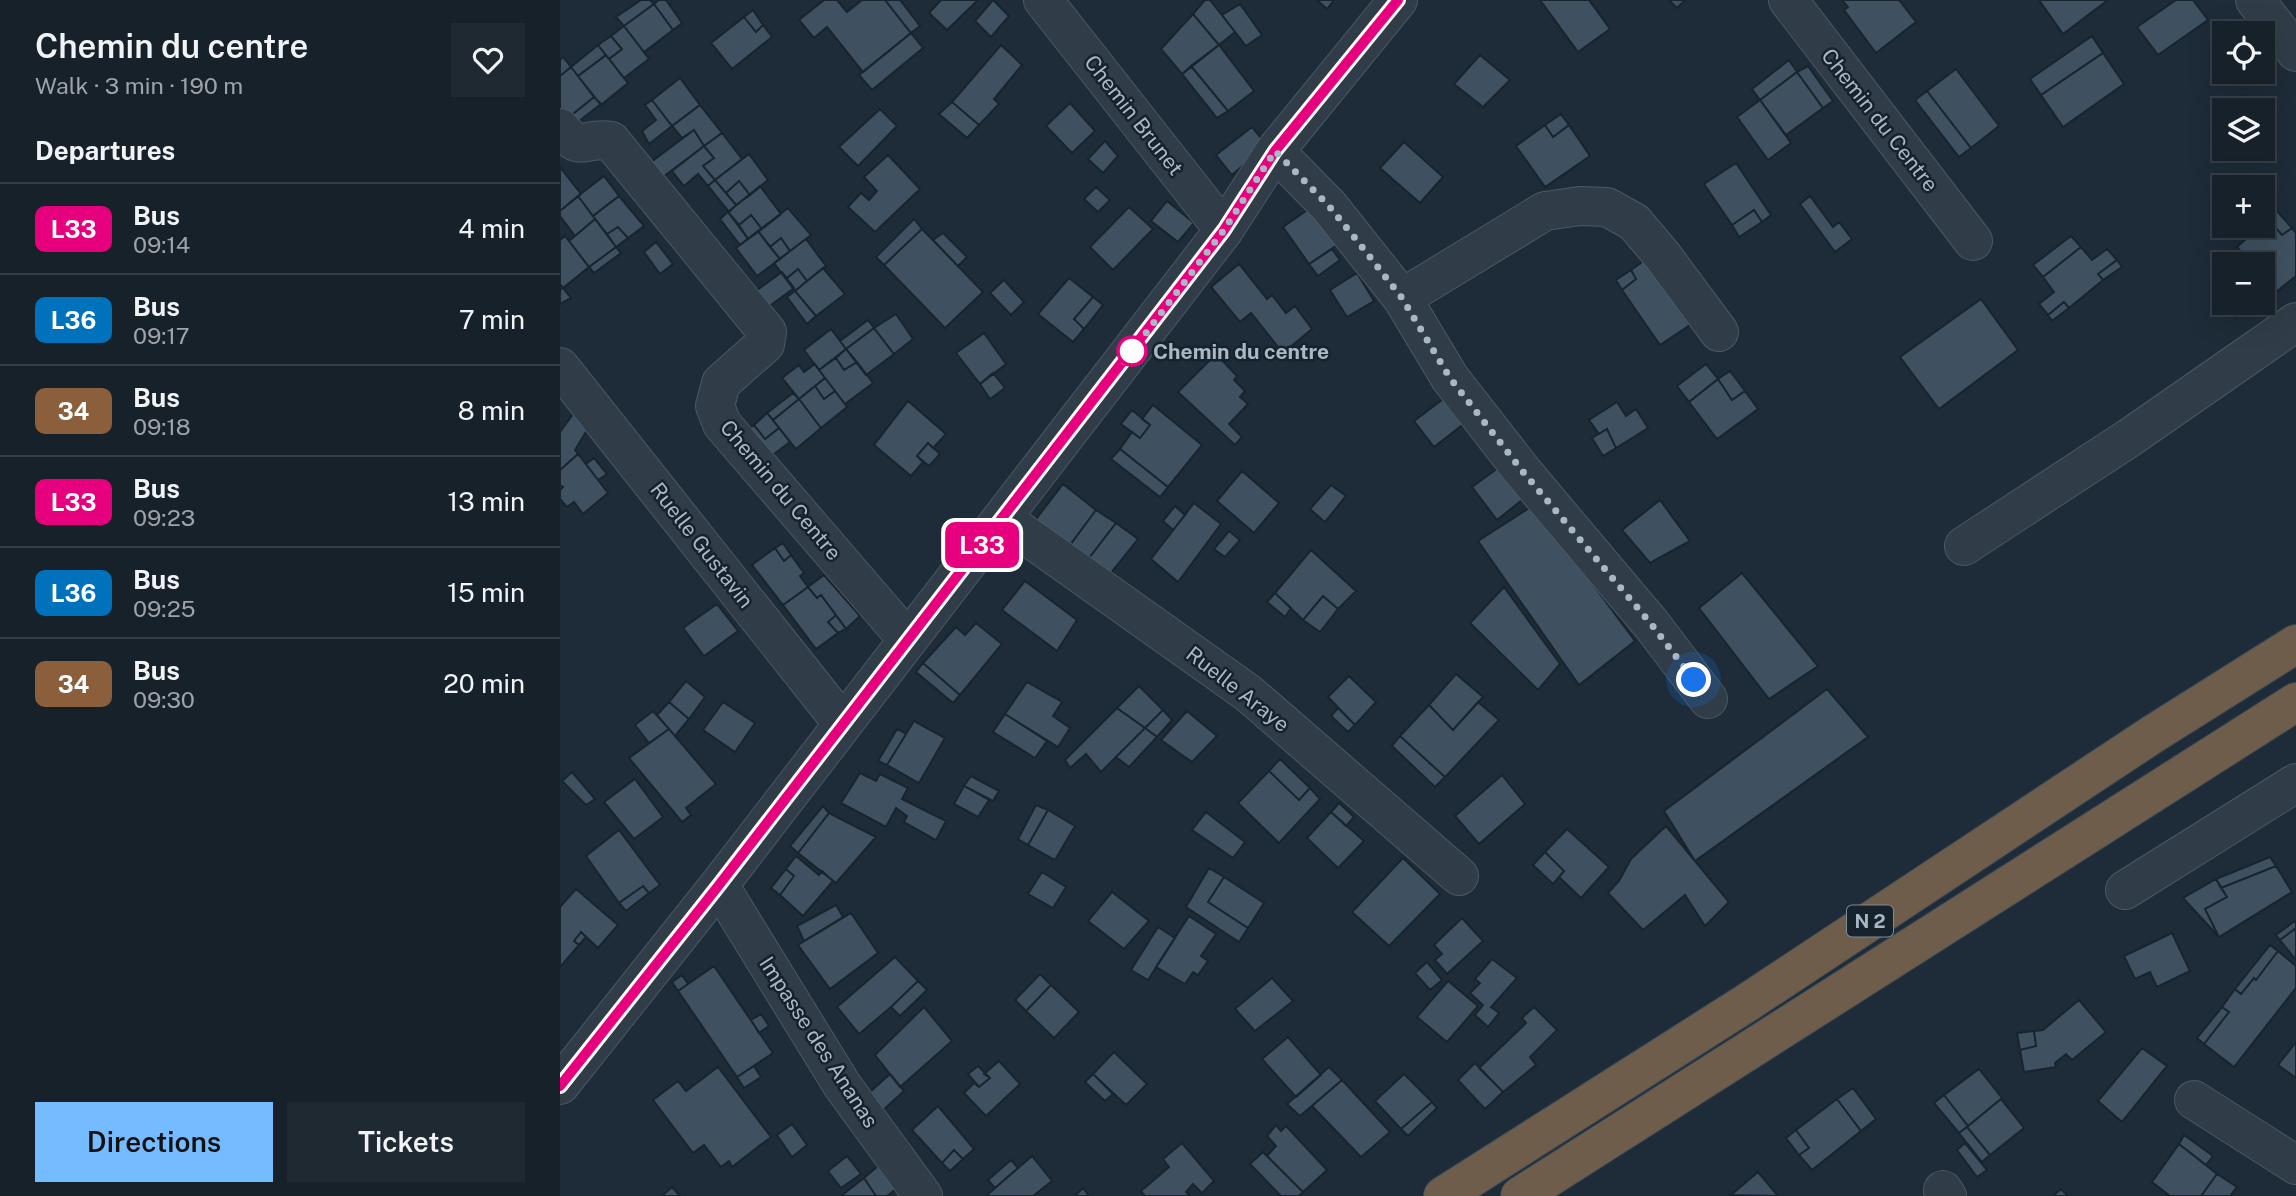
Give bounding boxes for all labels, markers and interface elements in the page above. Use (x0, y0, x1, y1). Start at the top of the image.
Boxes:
map controls (2212, 21, 2275, 315)
button: locate (2212, 21, 2275, 84)
button: heart (451, 23, 525, 97)
text: Chemin du centre (35, 27, 308, 65)
street label: Chemin du Centre (1816, 43, 1944, 197)
street label: Chemin Brunet (1079, 50, 1189, 180)
text: Walk · 3 min · 190 m (35, 72, 243, 99)
button: layers (2212, 98, 2275, 161)
text: Departures (35, 135, 175, 166)
button: + (2212, 175, 2275, 238)
text: Bus (133, 200, 180, 231)
text: 4 min (458, 213, 525, 244)
text: L33 (51, 215, 96, 243)
text: 09:14 (133, 231, 190, 258)
button: − (2212, 252, 2275, 315)
text: Bus (133, 291, 180, 322)
text: 7 min (459, 304, 525, 335)
text: L36 (51, 306, 96, 334)
text: 09:17 (133, 322, 190, 349)
marker: Chemin du centre (1117, 336, 1147, 366)
place label: Chemin du centre (1153, 339, 1329, 364)
text: Bus (133, 382, 180, 413)
text: 8 min (458, 395, 525, 426)
text: 34 (58, 397, 89, 425)
text: 09:18 (133, 413, 191, 440)
street label: Chemin du Centre (715, 415, 847, 565)
text: Bus (133, 473, 180, 504)
street label: Ruelle Gustavin (645, 477, 759, 613)
text: 13 min (448, 486, 525, 517)
text: L33 (51, 488, 96, 516)
text: 09:23 (133, 504, 195, 531)
line badge: L33 (942, 522, 1022, 568)
text: L33 (959, 531, 1005, 559)
text: Bus (133, 564, 180, 595)
text: 15 min (447, 577, 525, 608)
text: L36 (51, 579, 96, 607)
text: 09:25 (133, 595, 195, 622)
street label: Ruelle Araye (1182, 641, 1294, 737)
text: Bus (133, 655, 180, 686)
your location (1676, 662, 1711, 697)
text: 20 min (443, 668, 525, 699)
text: 34 (58, 670, 89, 698)
text: 09:30 (133, 686, 195, 713)
road number: N 2 (1847, 906, 1893, 937)
street label: Impasse des Ananas (754, 952, 884, 1132)
button: Directions (35, 1102, 273, 1182)
button: Tickets (287, 1102, 525, 1182)

